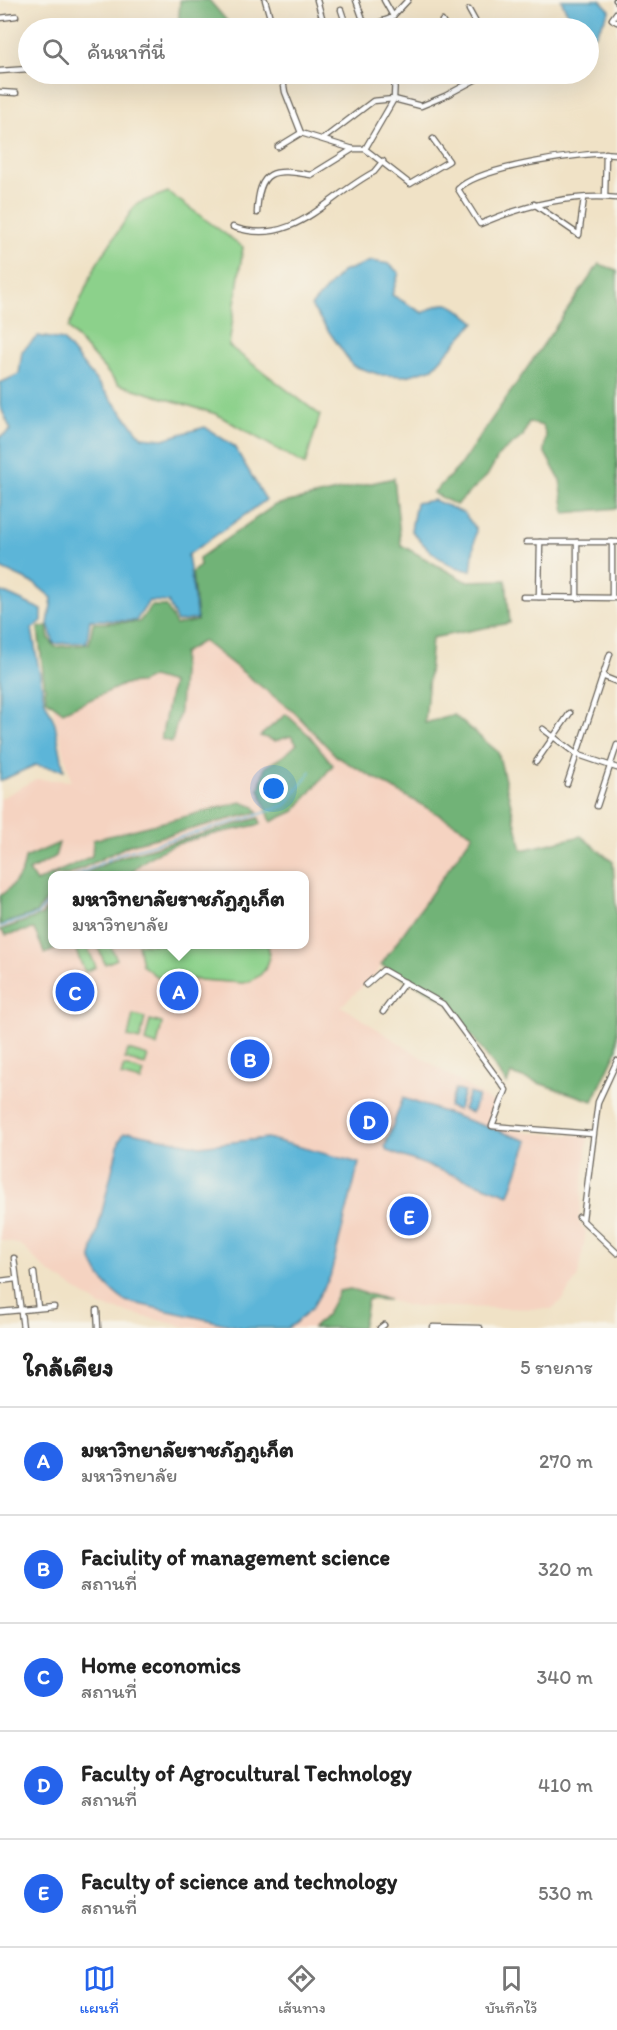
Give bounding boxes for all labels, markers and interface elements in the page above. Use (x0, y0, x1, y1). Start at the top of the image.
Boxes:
search box (18, 18, 599, 84)
icon: search (39, 35, 72, 68)
text: ค้นหาที่นี่ (87, 38, 165, 65)
your location (259, 774, 288, 803)
popup (48, 871, 309, 949)
text: มหาวิทยาลัยราชภัฏภูเก็ต (72, 885, 285, 912)
text: มหาวิทยาลัย (72, 912, 168, 936)
pin: A (160, 968, 198, 1014)
pin: C (56, 970, 94, 1014)
pin: B (230, 1036, 270, 1082)
pin: D (350, 1098, 388, 1144)
pin: E (390, 1194, 428, 1238)
text: ใกล้เคียง (24, 1351, 114, 1383)
text: 5 รายการ (520, 1355, 593, 1379)
text: มหาวิทยาลัยราชภัฏภูเก็ต (81, 1436, 294, 1463)
text: A (37, 1449, 50, 1473)
text: 270 m (539, 1449, 593, 1473)
text: มหาวิทยาลัย (81, 1463, 177, 1487)
text: Faciulity of management science (81, 1544, 390, 1571)
text: B (37, 1557, 50, 1581)
text: 320 m (538, 1557, 593, 1581)
text: สถานที่ (81, 1571, 137, 1595)
text: Home economics (81, 1652, 241, 1679)
text: C (37, 1665, 50, 1689)
text: 340 m (536, 1665, 593, 1689)
text: สถานที่ (81, 1679, 137, 1703)
text: Faculty of Agrocultural Technology (81, 1760, 412, 1787)
text: D (37, 1773, 50, 1797)
text: 410 m (538, 1773, 593, 1797)
text: สถานที่ (81, 1787, 137, 1811)
text: Faculty of science and technology (81, 1868, 397, 1895)
text: E (38, 1881, 49, 1905)
text: 530 m (538, 1881, 593, 1905)
text: สถานที่ (81, 1895, 137, 1919)
tab: แผนที่ (80, 1962, 119, 2017)
tab: เส้นทาง (278, 1962, 326, 2017)
tab: บันทึกไว้ (485, 1962, 537, 2017)

